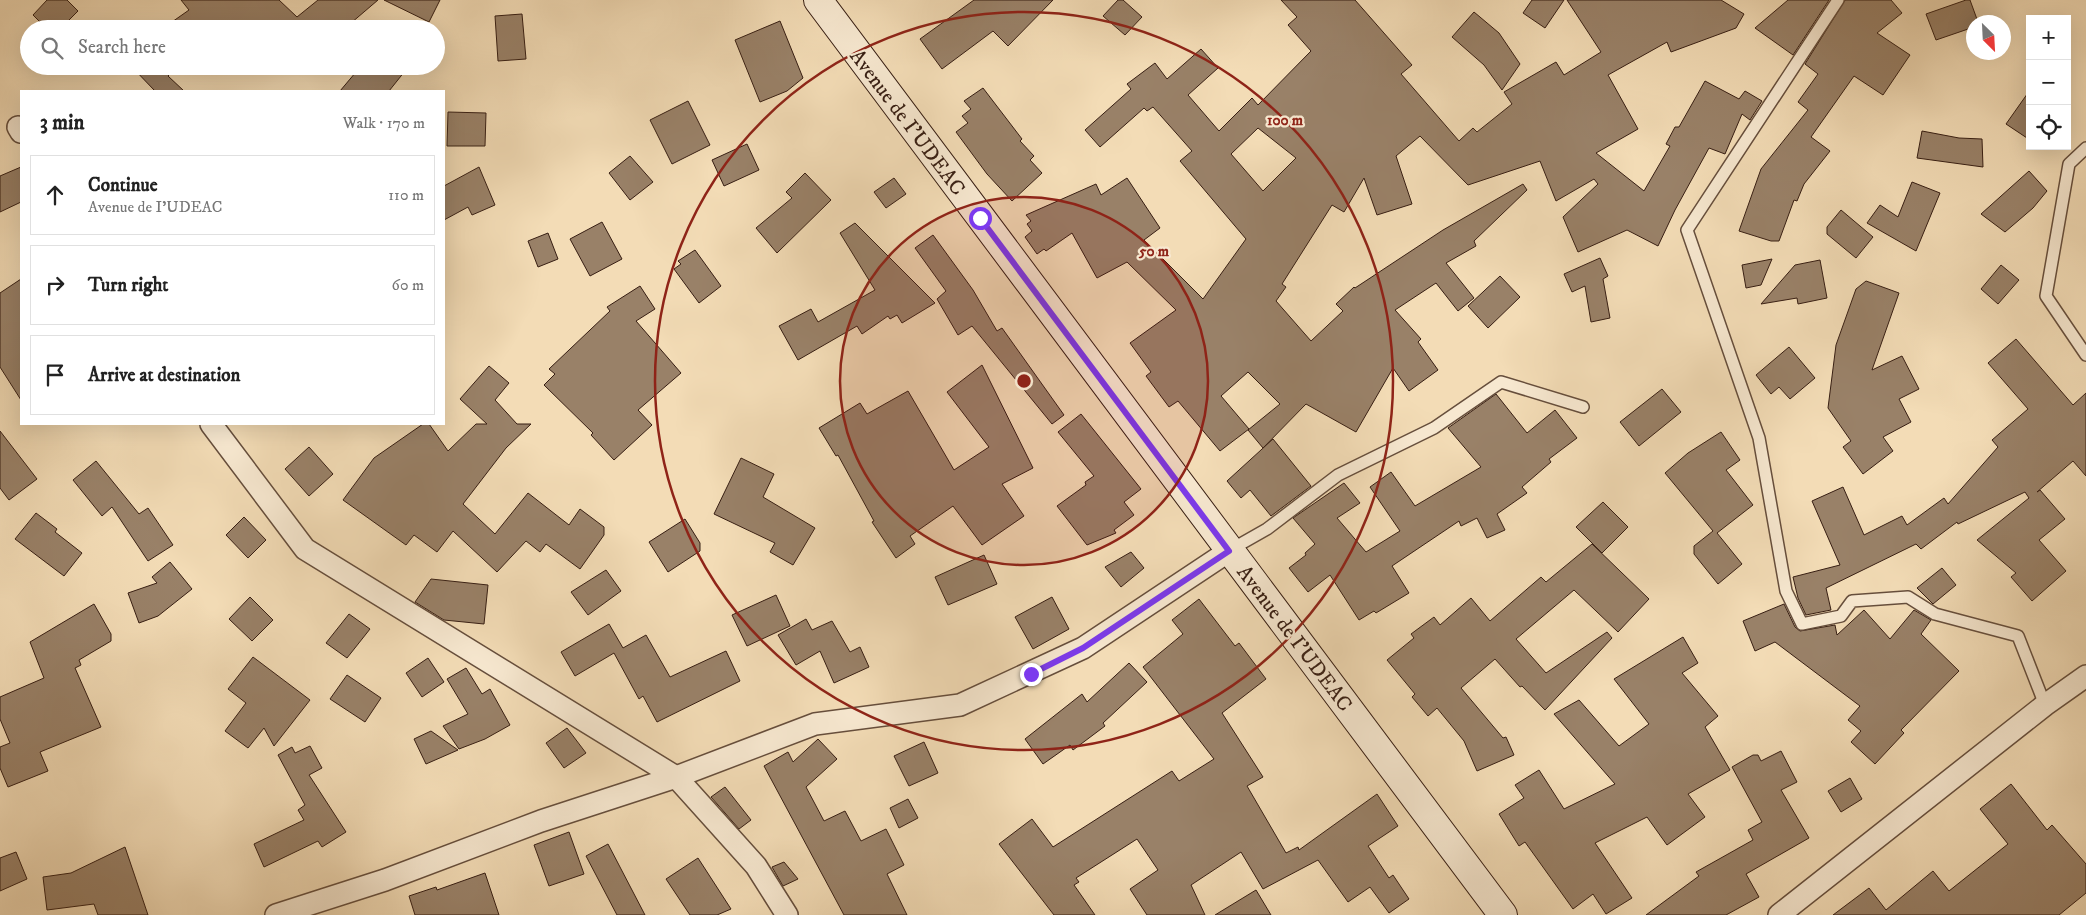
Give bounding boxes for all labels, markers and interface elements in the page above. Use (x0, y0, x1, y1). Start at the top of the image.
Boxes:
north arrow (1966, 15, 2011, 60)
map controls (2026, 15, 2071, 150)
button: + (2026, 15, 2071, 60)
search box (20, 20, 445, 75)
icon: search (38, 34, 66, 62)
text: Search here (78, 36, 166, 59)
street label: Avenue de I'UDEAC (844, 44, 971, 201)
button: − (2026, 60, 2071, 105)
button: locate (2026, 105, 2071, 150)
text: 3 min (40, 110, 85, 136)
text: 100 m (1267, 111, 1304, 130)
text: Walk · 170 m (343, 113, 425, 133)
text: Continue (88, 174, 158, 197)
icon: ahead (41, 181, 69, 209)
text: 110 m (388, 185, 424, 205)
text: Avenue de I'UDEAC (88, 197, 222, 217)
route start (969, 207, 992, 230)
text: 50 m (1138, 242, 1170, 261)
icon: right (41, 271, 69, 299)
text: Turn right (88, 274, 168, 297)
text: 60 m (392, 275, 424, 295)
icon: arrive (41, 361, 69, 389)
text: Arrive at destination (88, 364, 240, 387)
centre of rings (1015, 372, 1033, 390)
street label: Avenue de I'UDEAC (1231, 560, 1358, 717)
route end (1020, 663, 1043, 686)

